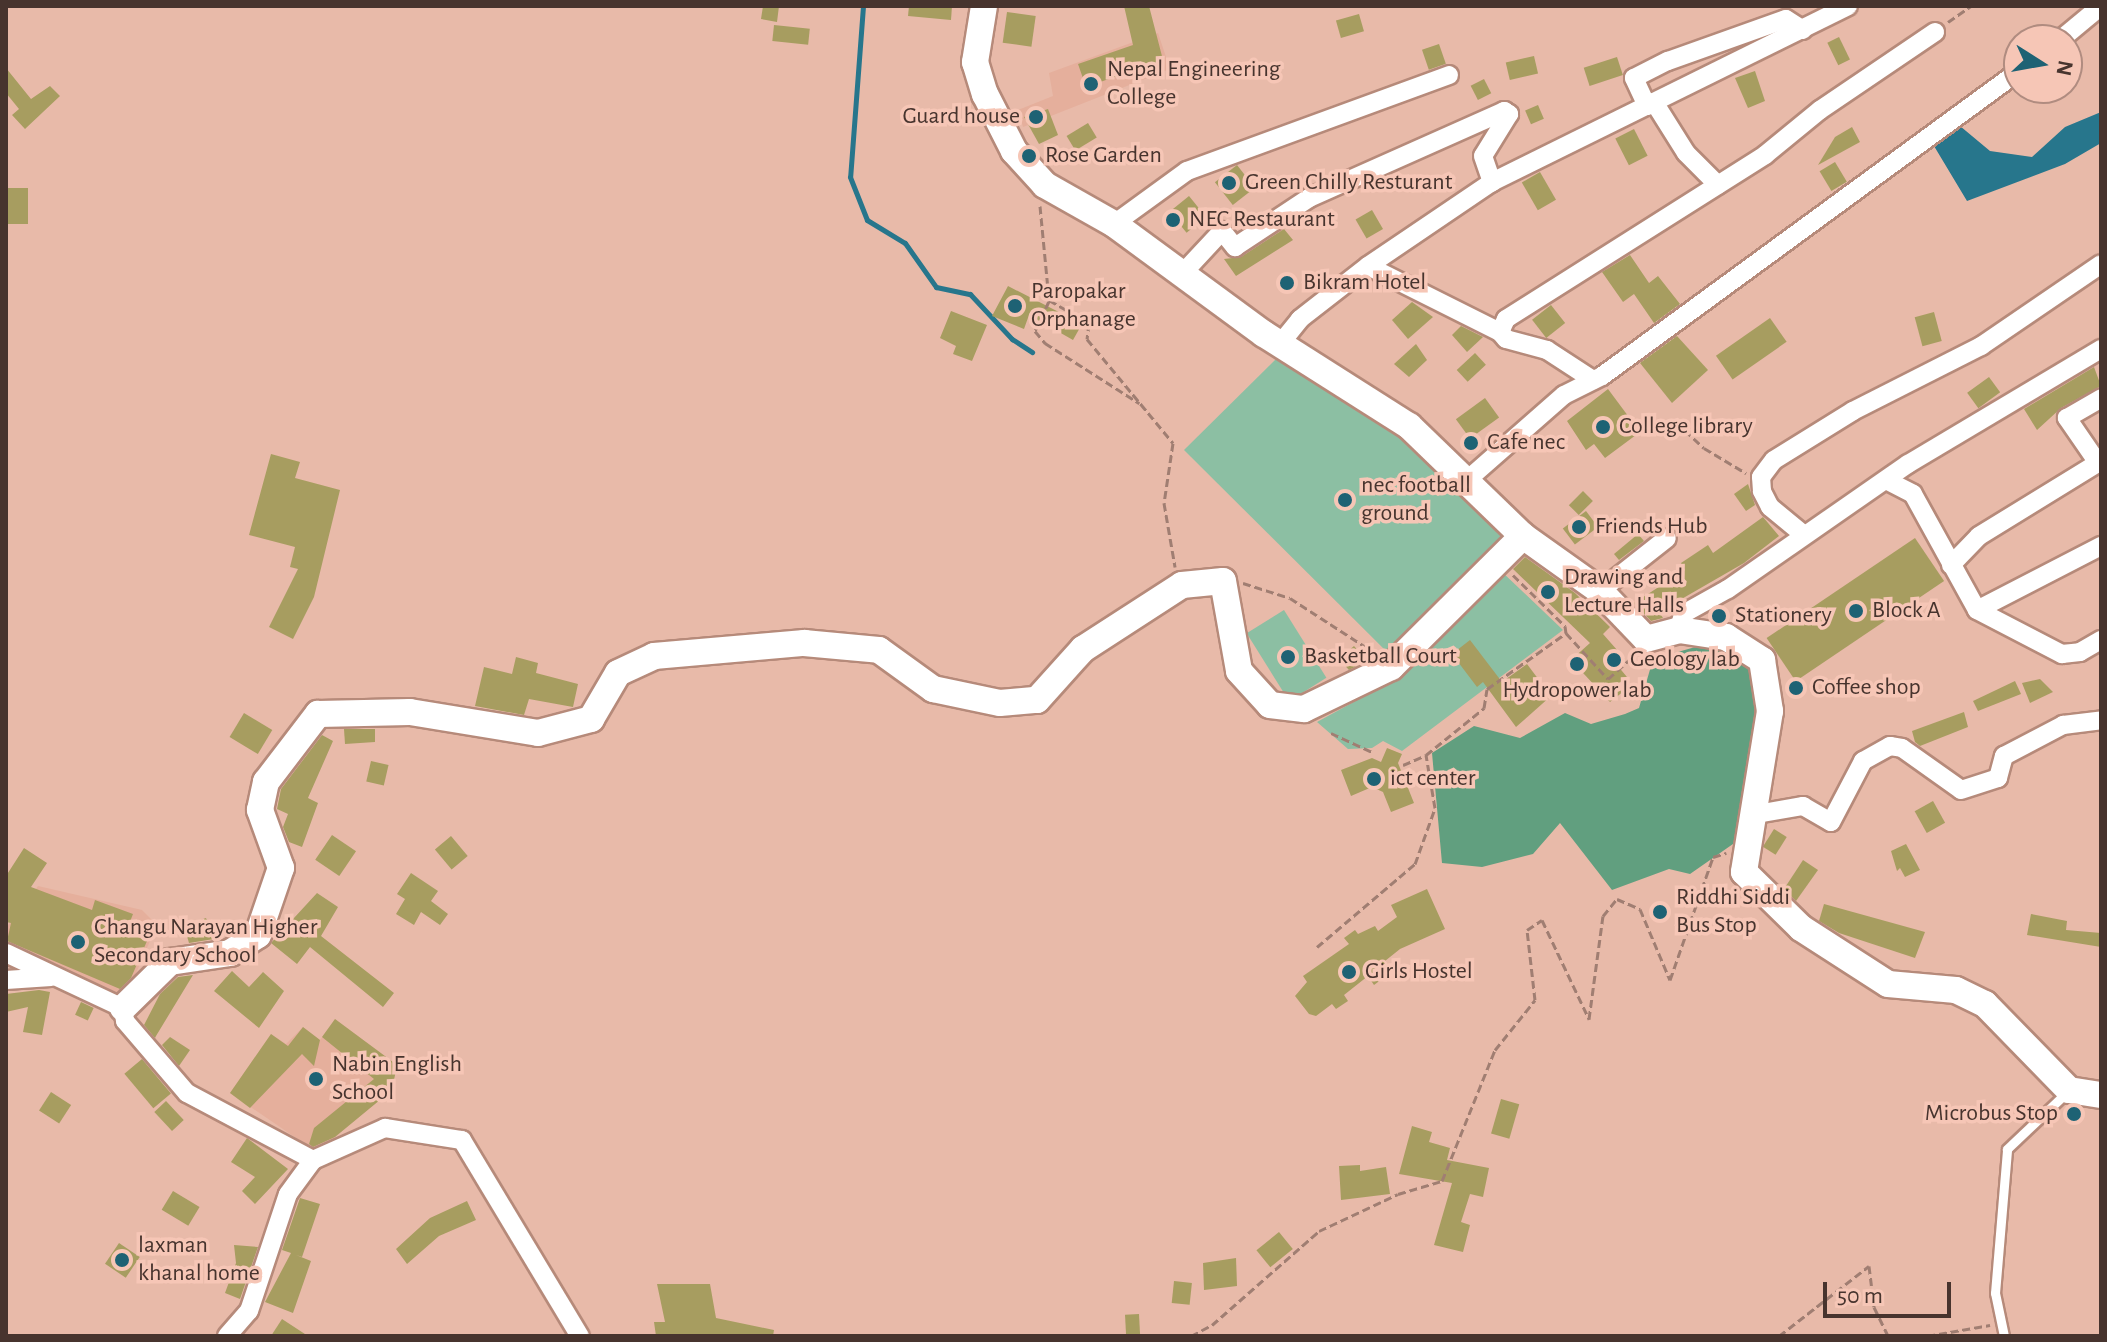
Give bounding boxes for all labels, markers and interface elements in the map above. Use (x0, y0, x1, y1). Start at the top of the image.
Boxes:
north arrow (2003, 24, 2083, 104)
place label: Nepal Engineering College (1107, 56, 1281, 112)
text: N (2052, 59, 2077, 78)
marker: Nepal Engineering College (1082, 75, 1100, 93)
place label: Guard house (902, 103, 1020, 131)
marker: Guard house (1027, 108, 1045, 126)
place label: Rose Garden (1045, 142, 1162, 170)
marker: Rose Garden (1020, 147, 1038, 165)
place label: Green Chilly Resturant (1245, 169, 1452, 197)
marker: Green Chilly Resturant (1220, 174, 1238, 192)
place label: NEC Restaurant (1189, 206, 1335, 234)
marker: NEC Restaurant (1164, 211, 1182, 229)
place label: Bikram Hotel (1303, 269, 1426, 297)
marker: Bikram Hotel (1278, 274, 1296, 292)
place label: Paropakar Orphanage (1031, 278, 1136, 334)
marker: Paropakar Orphanage (1006, 297, 1024, 315)
place label: College library (1619, 413, 1753, 441)
marker: College library (1594, 418, 1612, 436)
place label: Cafe nec (1487, 429, 1565, 457)
marker: Cafe nec (1462, 434, 1480, 452)
place label: nec football ground (1361, 472, 1471, 528)
marker: nec football ground (1336, 491, 1354, 509)
place label: Friends Hub (1595, 513, 1708, 541)
marker: Friends Hub (1570, 518, 1588, 536)
place label: Drawing and Lecture Halls (1564, 564, 1684, 620)
marker: Drawing and Lecture Halls (1539, 583, 1557, 601)
place label: Block A (1872, 597, 1941, 625)
place label: Stationery (1735, 602, 1832, 630)
marker: Block A (1847, 602, 1865, 620)
marker: Stationery (1710, 607, 1728, 625)
place label: Basketball Court (1304, 643, 1457, 671)
place label: Geology lab (1630, 646, 1740, 674)
marker: Basketball Court (1279, 648, 1297, 666)
marker: Geology lab (1605, 651, 1623, 669)
marker: Hydropower lab (1568, 655, 1586, 673)
place label: Coffee shop (1812, 674, 1921, 702)
place label: Hydropower lab (1502, 677, 1652, 705)
marker: Coffee shop (1787, 679, 1805, 697)
place label: ict center (1390, 765, 1475, 793)
marker: ict center (1365, 770, 1383, 788)
place label: Riddhi Siddi Bus Stop (1676, 884, 1790, 940)
marker: Riddhi Siddi Bus Stop (1651, 903, 1669, 921)
place label: Changu Narayan Higher Secondary School (94, 914, 317, 970)
marker: Changu Narayan Higher Secondary School (69, 933, 87, 951)
place label: Girls Hostel (1365, 958, 1473, 986)
marker: Girls Hostel (1340, 963, 1358, 981)
place label: Nabin English School (332, 1051, 462, 1107)
marker: Nabin English School (307, 1070, 325, 1088)
place label: Microbus Stop (1925, 1100, 2058, 1128)
marker: Microbus Stop (2065, 1105, 2083, 1123)
place label: laxman khanal home (138, 1232, 260, 1288)
marker: laxman khanal home (113, 1251, 131, 1269)
scale bar (1827, 1266, 1955, 1316)
text: 50 m (1837, 1284, 1883, 1308)

